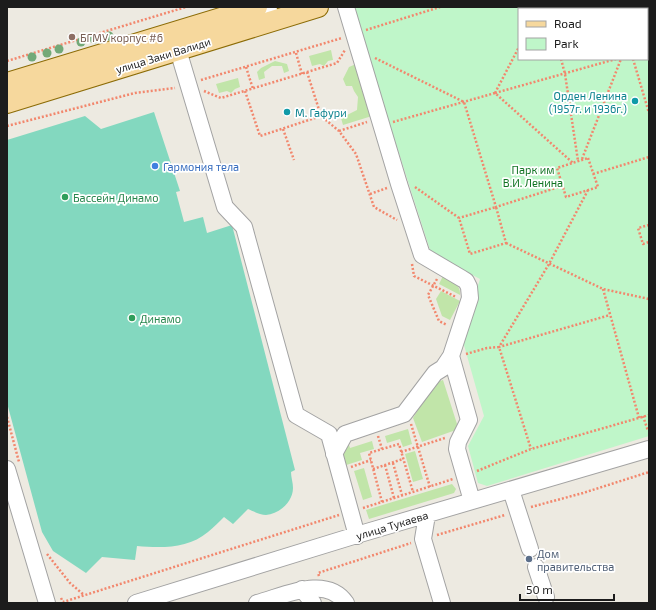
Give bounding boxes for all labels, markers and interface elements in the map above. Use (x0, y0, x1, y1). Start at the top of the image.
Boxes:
legend (518, 8, 648, 60)
text: Road (554, 16, 582, 30)
place label: БГМУ корпус #6 (80, 31, 163, 45)
marker: БГМУ корпус #6 (67, 32, 77, 42)
street label: улица Заки Валиди (114, 34, 212, 77)
text: Park (554, 36, 579, 50)
place label: Орден Ленина (1957г. и 1936г.) (549, 89, 627, 115)
marker: Орден Ленина (1957г. и 1936г.) (630, 96, 640, 106)
place label: М. Гафури (295, 106, 347, 120)
marker: М. Гафури (282, 107, 292, 117)
place label: Гармония тела (163, 160, 239, 173)
marker: Гармония тела (150, 161, 160, 171)
park label: Парк им В.И. Ленина (503, 163, 563, 189)
place label: Бассейн Динамо (73, 191, 159, 204)
marker: Бассейн Динамо (60, 192, 70, 202)
place label: Динамо (140, 312, 181, 325)
marker: Динамо (127, 313, 137, 323)
street label: улица Тукаева (354, 508, 430, 543)
place label: Дом правительства (537, 547, 614, 573)
marker: Дом правительства (524, 554, 534, 564)
scale bar (520, 576, 614, 602)
text: 50 m (526, 582, 553, 596)

